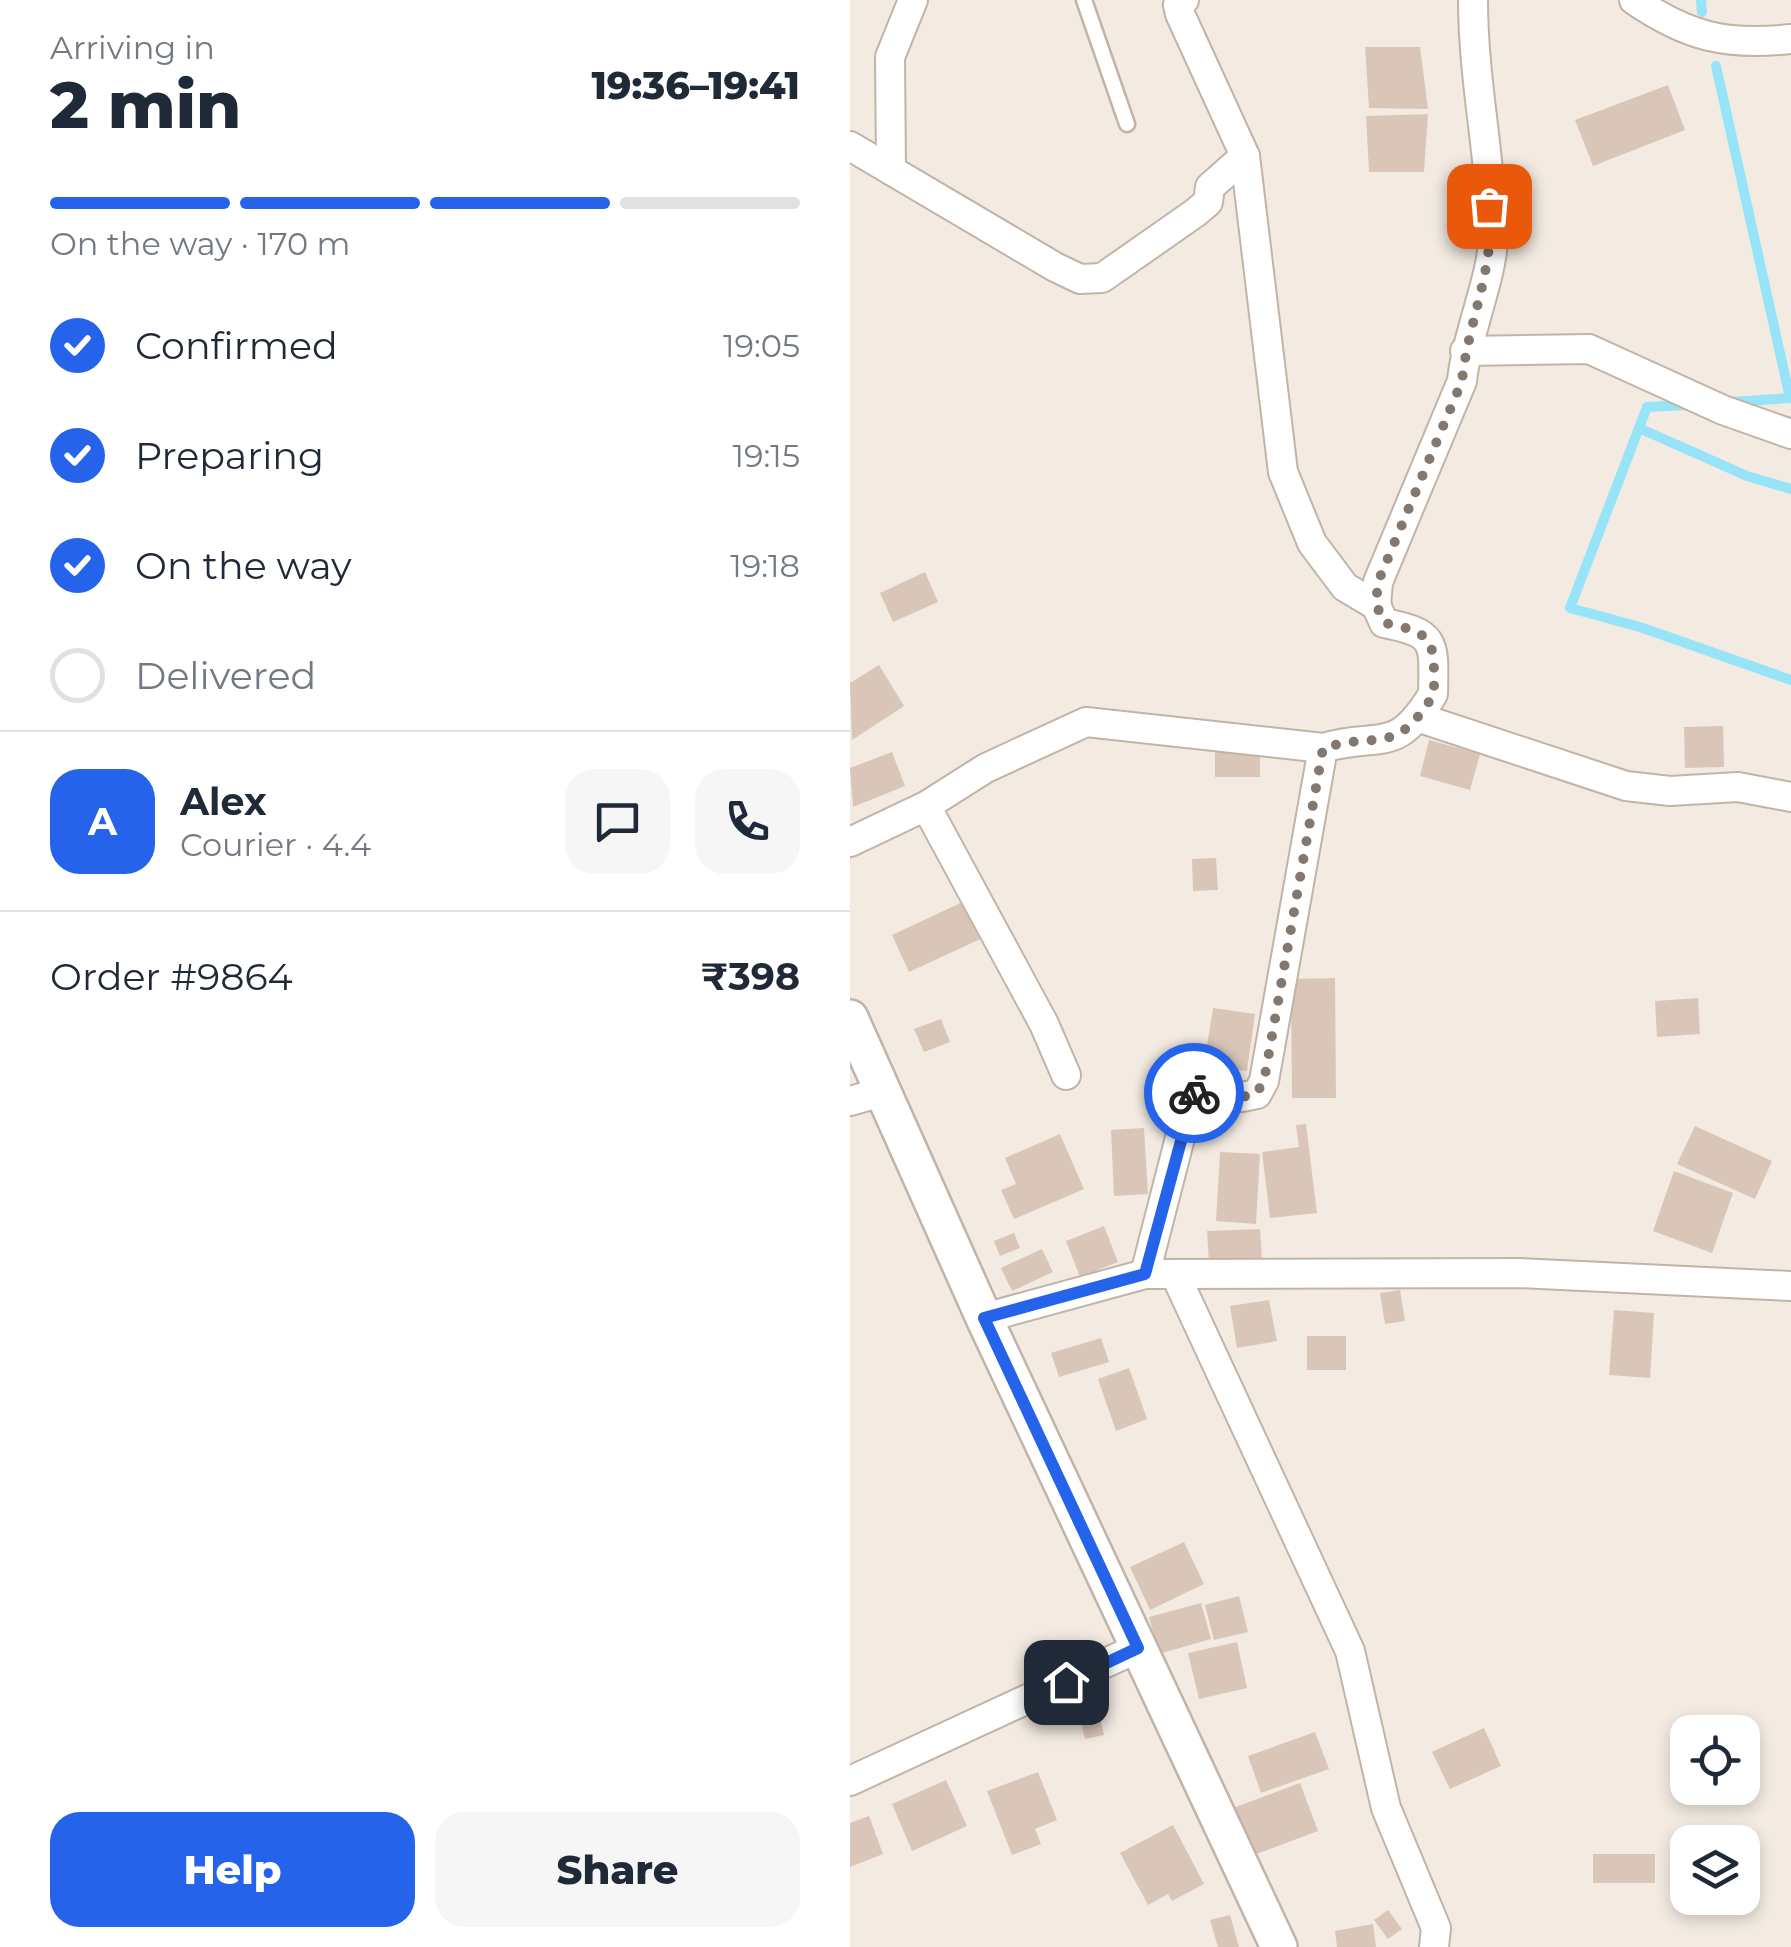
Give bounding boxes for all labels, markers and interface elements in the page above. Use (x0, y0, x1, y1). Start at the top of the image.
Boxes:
text: Arriving in (50, 28, 215, 67)
text: 19:36–19:41 (591, 62, 800, 109)
text: 2 min (50, 65, 241, 144)
pin (1447, 164, 1532, 249)
icon: bag (1462, 179, 1517, 234)
text: On the way · 170 m (50, 224, 350, 263)
icon: check (50, 318, 105, 373)
text: Confirmed (135, 322, 338, 369)
text: 19:05 (723, 326, 800, 365)
icon: check (50, 428, 105, 483)
text: Preparing (135, 432, 324, 479)
text: 19:15 (733, 436, 800, 475)
icon: check (50, 538, 105, 593)
text: On the way (135, 542, 352, 589)
text: 19:18 (730, 546, 800, 585)
text: Delivered (135, 652, 316, 699)
button: chat (565, 769, 670, 874)
button: phone (695, 769, 800, 874)
text: Alex (180, 778, 267, 825)
text: A (88, 798, 117, 845)
text: Courier · 4.4 (180, 825, 371, 864)
text: Order #9864 (50, 953, 293, 1000)
text: ₹398 (701, 953, 800, 1000)
courier (1144, 1043, 1244, 1143)
icon: bike (1167, 1066, 1222, 1121)
pin (1024, 1640, 1109, 1725)
icon: home (1039, 1655, 1094, 1710)
map controls (1670, 1715, 1760, 1915)
button: locate (1670, 1715, 1760, 1805)
button: Help (50, 1812, 415, 1927)
button: Share (435, 1812, 800, 1927)
button: layers (1670, 1825, 1760, 1915)

